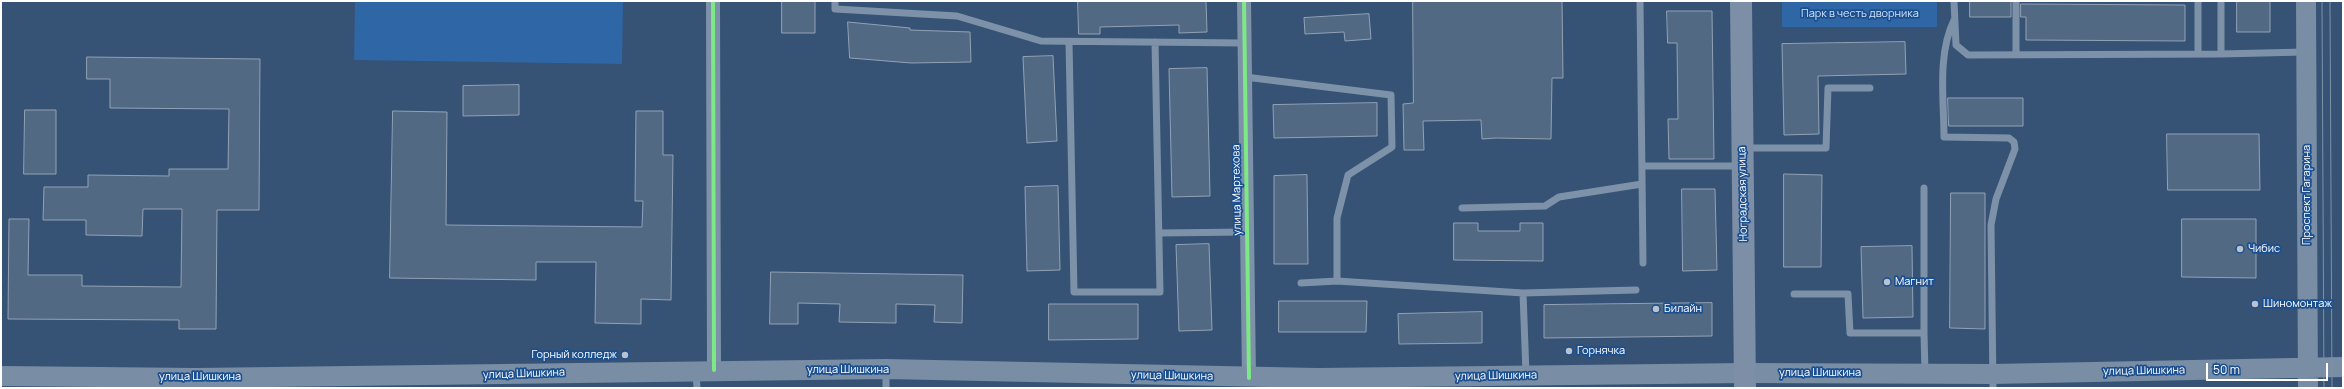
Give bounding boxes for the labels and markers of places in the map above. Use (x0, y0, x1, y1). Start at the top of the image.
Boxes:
place label: Чибис (2248, 242, 2280, 256)
marker: Чибис (2235, 244, 2245, 254)
place label: Магнит (1895, 275, 1934, 289)
marker: Магнит (1882, 277, 1892, 287)
place label: Шиномонтаж (2263, 297, 2332, 311)
marker: Шиномонтаж (2250, 299, 2260, 309)
place label: Билайн (1664, 302, 1702, 316)
marker: Билайн (1651, 304, 1661, 314)
place label: Горнячка (1577, 344, 1625, 358)
marker: Горнячка (1564, 346, 1574, 356)
place label: Горный колледж (531, 348, 617, 362)
marker: Горный колледж (620, 350, 630, 360)

